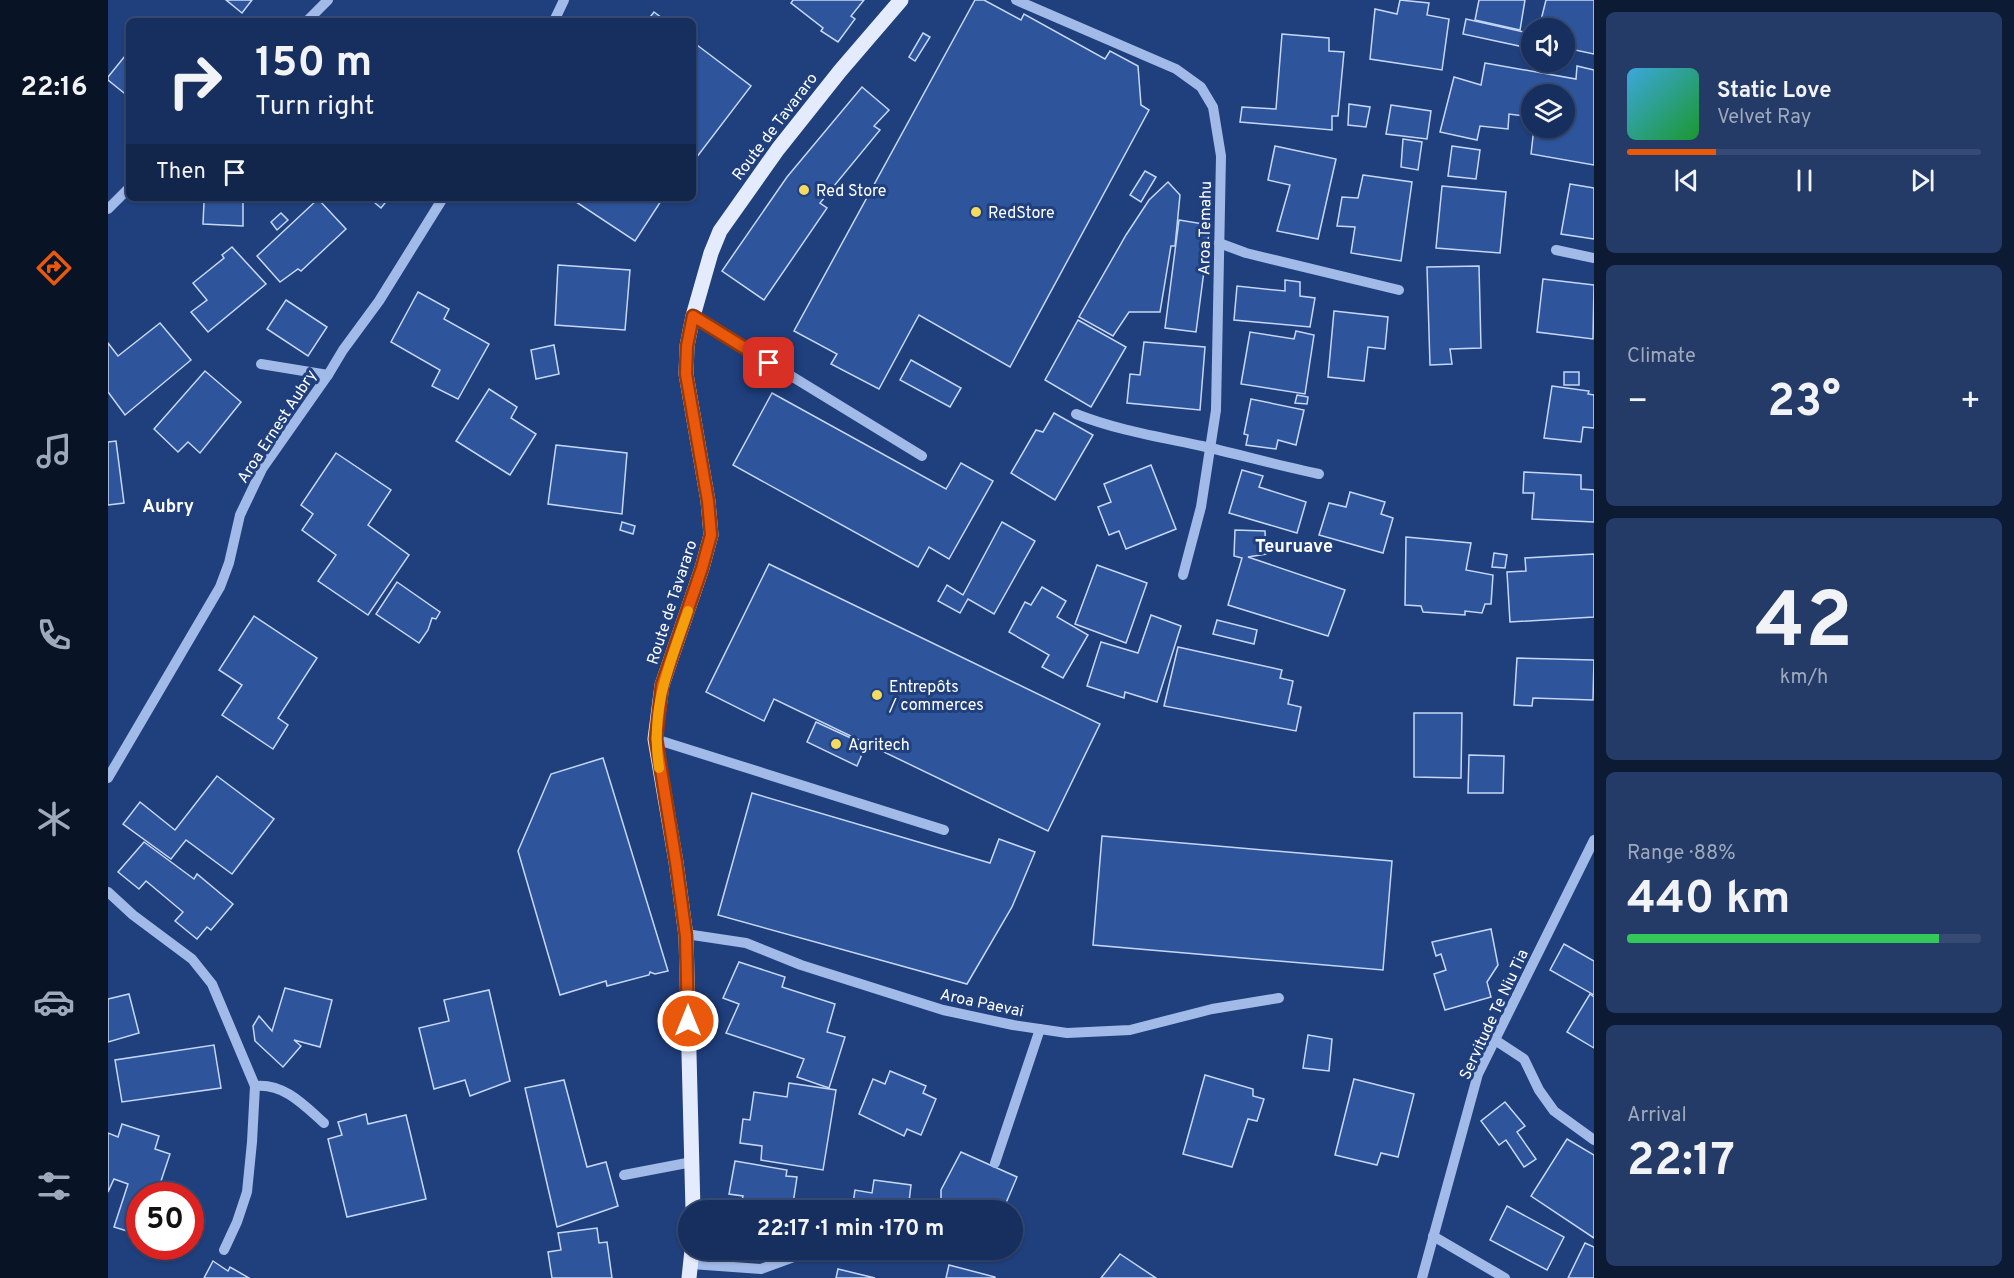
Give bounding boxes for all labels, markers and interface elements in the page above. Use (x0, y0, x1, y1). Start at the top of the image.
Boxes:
map controls (1521, 18, 1575, 138)
button: sound (1521, 18, 1575, 72)
text: 150 m (255, 38, 372, 91)
icon: right (156, 42, 234, 120)
street label: Route de Tavararo (729, 69, 823, 185)
text: 22:16 (21, 71, 87, 105)
text: Static Love (1717, 78, 1831, 105)
button: layers (1521, 84, 1575, 138)
text: Turn right (255, 90, 374, 124)
text: Velvet Ray (1717, 105, 1811, 131)
icon: arrive (218, 156, 251, 189)
text: Then (156, 159, 206, 186)
icon: previous (1670, 164, 1703, 197)
icon: pause (1788, 164, 1821, 197)
icon: next (1906, 164, 1939, 197)
street label: Aroa Temahu (1195, 181, 1217, 275)
place label: Red Store (816, 182, 886, 202)
marker: Red Store (797, 183, 811, 197)
place label: RedStore (988, 204, 1055, 224)
marker: RedStore (969, 205, 983, 219)
icon: directions (33, 247, 75, 289)
pin (743, 337, 794, 388)
text: Climate (1627, 344, 1696, 370)
icon: arrive (752, 346, 785, 379)
street label: Aroa Ernest Aubry (234, 367, 322, 488)
text: 23° (1767, 375, 1841, 432)
text: − (1627, 382, 1648, 424)
text: + (1960, 382, 1981, 424)
icon: music (33, 430, 75, 472)
district label: Aubry (142, 496, 194, 519)
district label: Teuruave (1255, 536, 1333, 559)
street label: Route de Tavararo (643, 538, 702, 667)
text: 42 (1755, 576, 1853, 675)
icon: phone (33, 614, 75, 656)
text: km/h (1780, 665, 1828, 691)
place label: Entrepôts / commerces (888, 678, 984, 716)
marker: Entrepôts / commerces (870, 688, 884, 702)
place label: Agritech (848, 736, 910, 756)
marker: Agritech (829, 737, 843, 751)
icon: climate (33, 798, 75, 840)
text: Range · 88% (1627, 841, 1736, 867)
text: 440 km (1627, 872, 1790, 929)
street label: Servitude Te Niu Tia (1456, 946, 1534, 1083)
icon: car (33, 981, 75, 1023)
street label: Aroa Paevai (938, 985, 1025, 1023)
position arrow (656, 989, 720, 1053)
text: Arrival (1627, 1103, 1687, 1129)
text: 22:17 (1627, 1134, 1735, 1191)
icon: filters (33, 1165, 75, 1207)
speed limit sign: 50 (126, 1182, 204, 1260)
text: 22:17 · 1 min · 170 m (757, 1216, 944, 1243)

